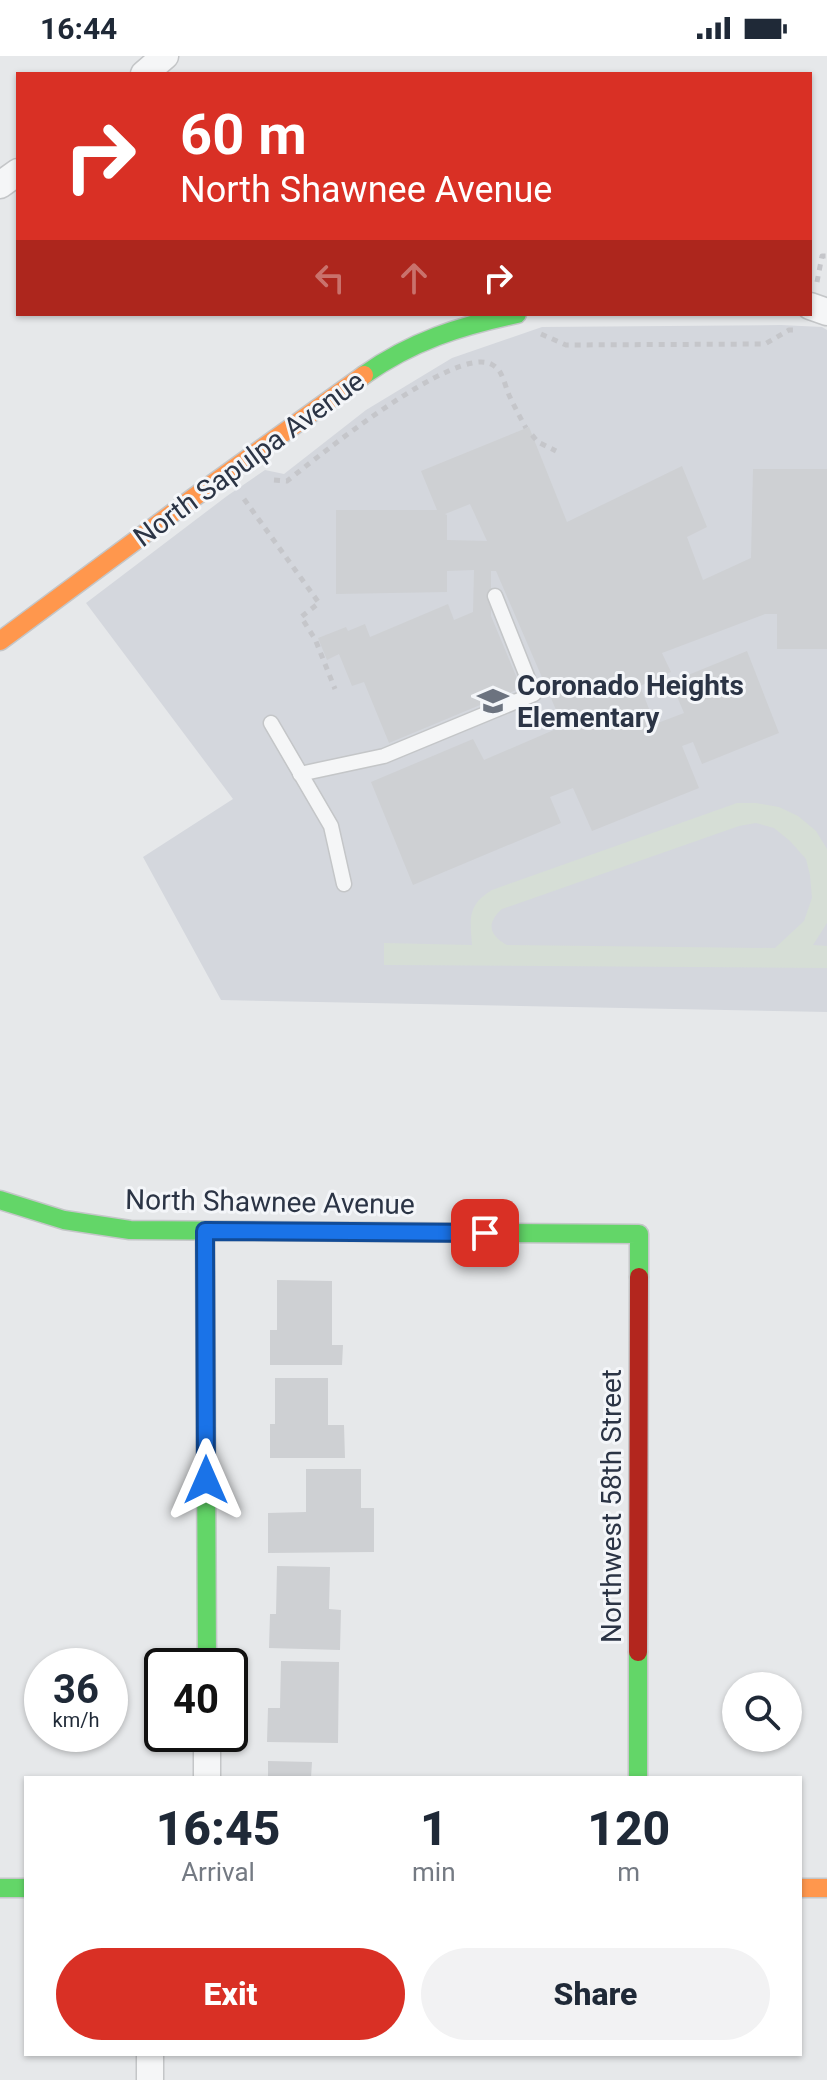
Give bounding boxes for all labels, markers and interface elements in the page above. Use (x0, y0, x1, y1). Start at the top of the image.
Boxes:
text: 16:44 (40, 11, 117, 46)
text: 60 m (180, 102, 307, 168)
icon: right (48, 104, 152, 208)
text: North Shawnee Avenue (180, 169, 552, 211)
icon: left (308, 256, 352, 300)
icon: ahead (392, 256, 436, 300)
icon: right (476, 256, 520, 300)
street label: North Sapulpa Avenue (127, 364, 371, 554)
place label: Coronado Heights Elementary (517, 669, 744, 734)
school or university icon: Coronado Heights Elementary (476, 684, 510, 718)
street label: North Shawnee Avenue (125, 1183, 415, 1221)
pin (451, 1199, 519, 1267)
icon: arrive (463, 1211, 507, 1255)
street label: Northwest 58th Street (595, 1369, 628, 1643)
position arrow (164, 1438, 248, 1522)
speed limit sign: 40 (144, 1648, 248, 1752)
text: 36 (53, 1666, 99, 1713)
map controls (722, 1672, 802, 1752)
button: search (722, 1672, 802, 1752)
text: km/h (53, 1708, 99, 1732)
text: 16:45 (156, 1800, 280, 1857)
text: 1 (420, 1800, 448, 1857)
text: 120 (587, 1800, 670, 1857)
text: Arrival (181, 1857, 255, 1887)
text: min (412, 1857, 456, 1887)
text: m (617, 1857, 640, 1887)
button: Exit (56, 1948, 405, 2040)
button: Share (421, 1948, 770, 2040)

